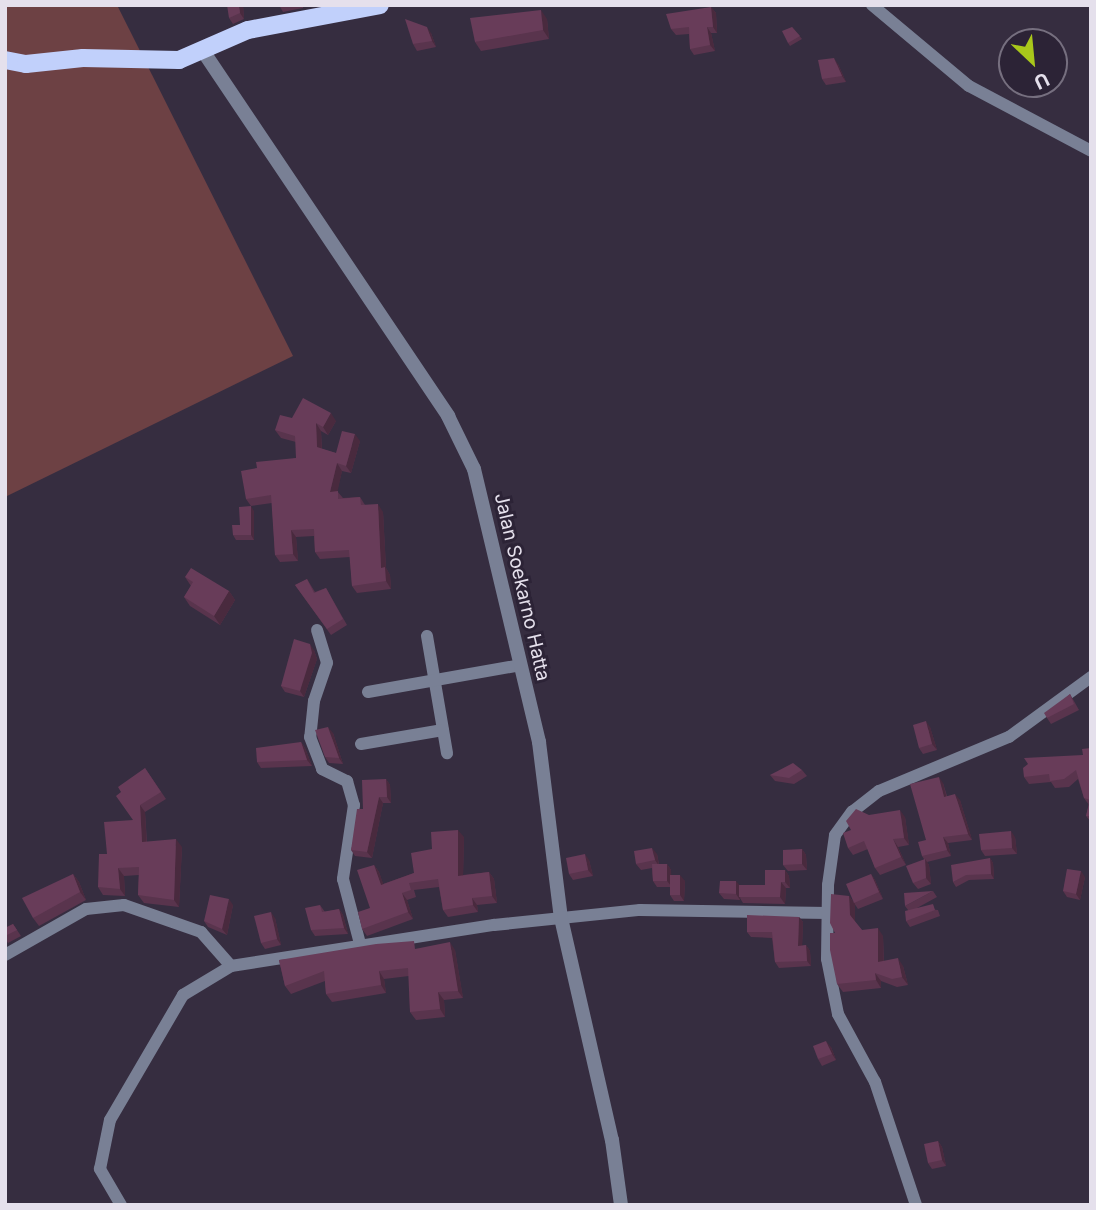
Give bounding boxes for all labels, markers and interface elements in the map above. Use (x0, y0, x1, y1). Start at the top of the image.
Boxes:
north arrow (998, 28, 1068, 98)
text: U (1030, 67, 1053, 94)
street label: Jalan Soekarno Hatta (489, 491, 555, 683)

